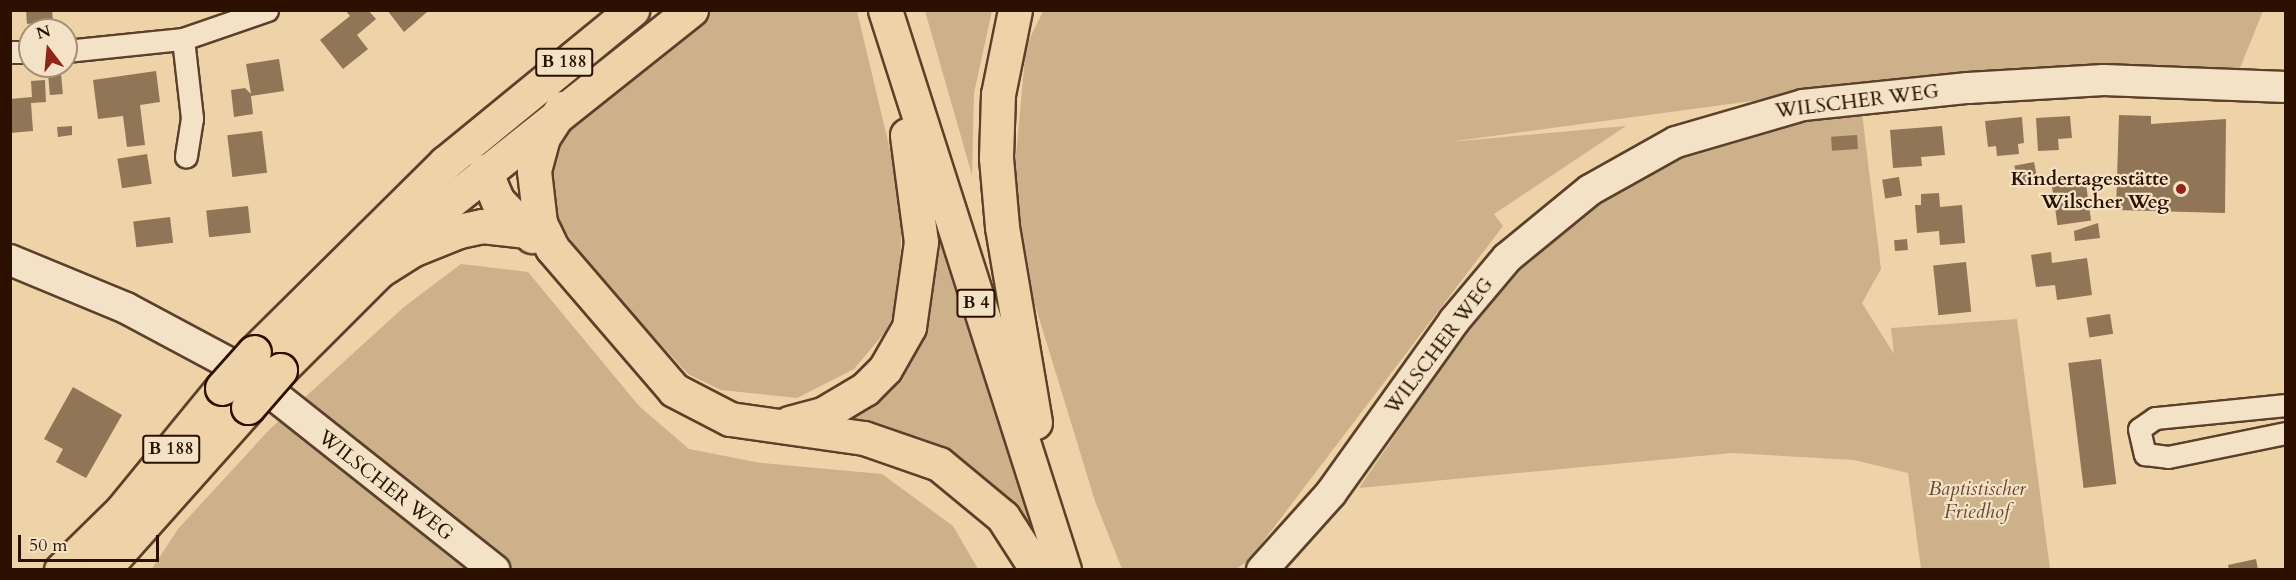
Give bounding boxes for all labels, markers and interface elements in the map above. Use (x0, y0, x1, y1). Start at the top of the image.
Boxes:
north arrow (18, 18, 78, 78)
text: N (34, 20, 53, 45)
road number: B 188 (534, 47, 594, 77)
street label: WILSCHER WEG (1774, 79, 1940, 123)
place label: Kindertagesstätte Wilscher Weg (2010, 166, 2169, 213)
marker: Kindertagesstätte Wilscher Weg (2174, 182, 2188, 196)
street label: WILSCHER WEG (1380, 273, 1498, 419)
road number: B 4 (955, 288, 997, 318)
street label: WILSCHER WEG (314, 425, 458, 545)
road number: B 188 (141, 434, 201, 464)
park label: Baptistischer Friedhof (1928, 477, 2026, 524)
scale bar (21, 523, 162, 561)
text: 50 m (29, 533, 68, 558)

